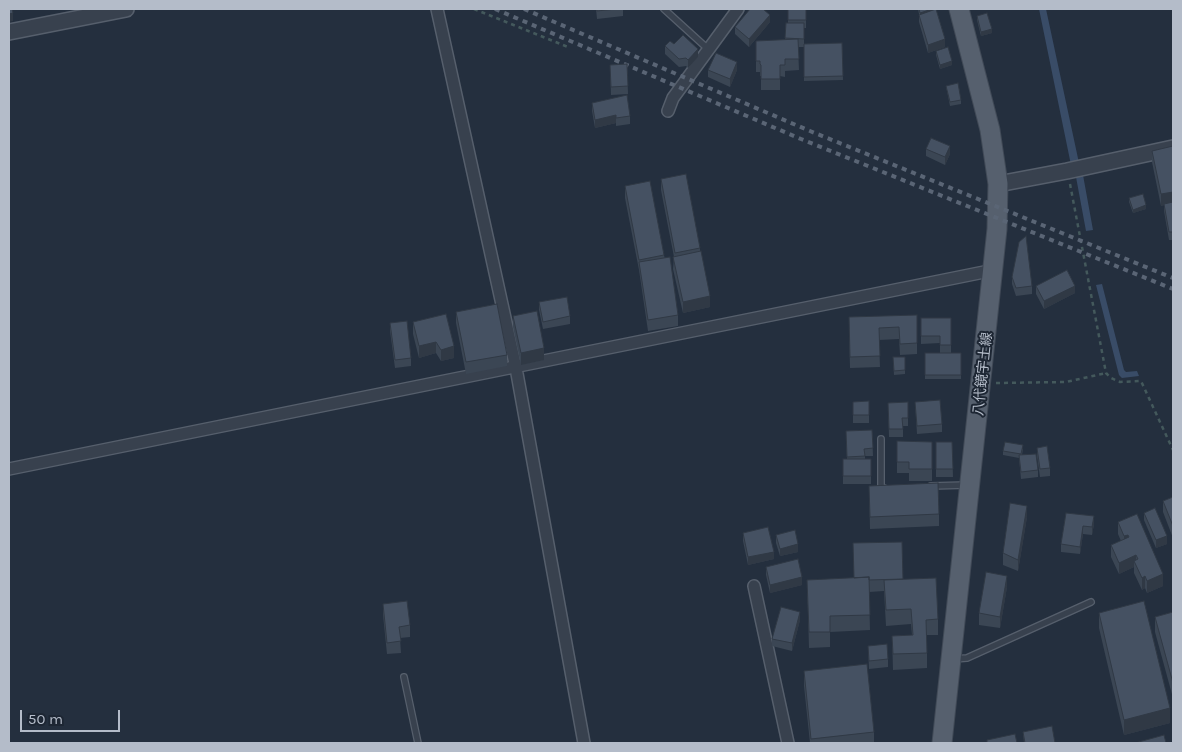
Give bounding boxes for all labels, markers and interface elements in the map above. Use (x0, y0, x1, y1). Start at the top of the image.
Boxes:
street label: 八代鏡宇土線 (970, 331, 996, 417)
scale bar (22, 700, 122, 732)
text: 50 m (28, 710, 63, 728)

